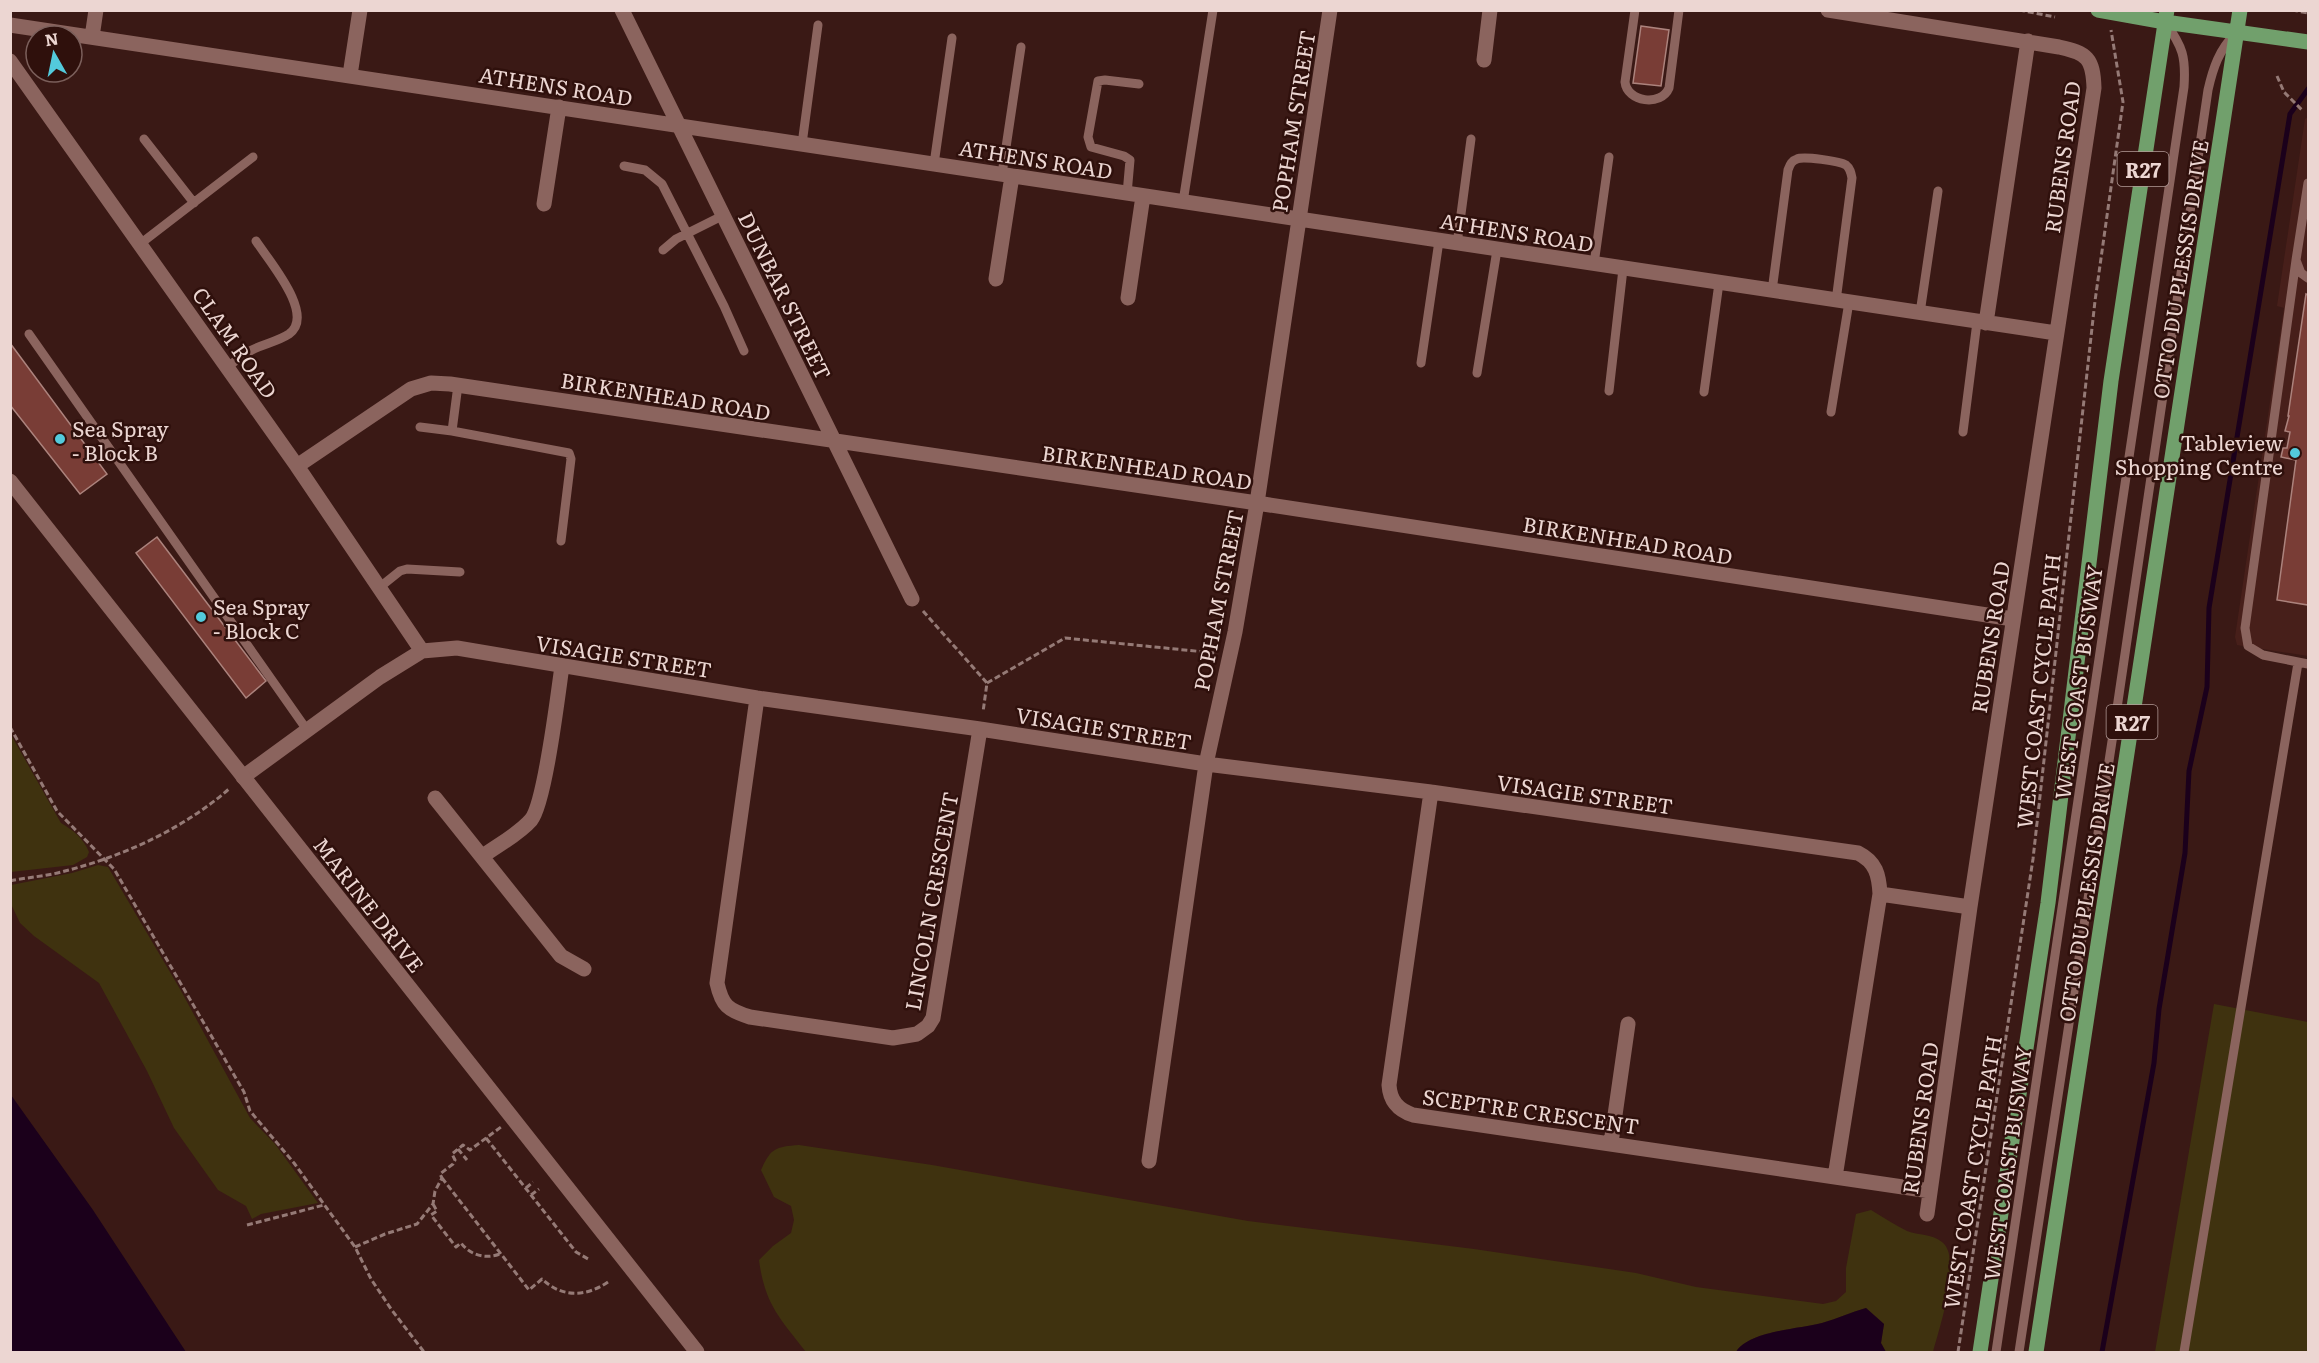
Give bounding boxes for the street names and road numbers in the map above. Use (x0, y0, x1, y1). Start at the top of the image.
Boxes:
street label: POPHAM STREET (1262, 28, 1322, 214)
street label: ATHENS ROAD (477, 58, 635, 112)
street label: RUBENS ROAD (2035, 79, 2087, 235)
street label: ATHENS ROAD (957, 131, 1115, 185)
street label: OTTO DU PLESSIS DRIVE (2143, 137, 2215, 401)
road number: R27 (2118, 152, 2168, 186)
street label: ATHENS ROAD (1438, 204, 1596, 258)
street label: DUNBAR STREET (732, 206, 840, 384)
street label: CLAM ROAD (186, 280, 286, 404)
street label: BIRKENHEAD ROAD (559, 363, 773, 427)
street label: BIRKENHEAD ROAD (1040, 436, 1254, 496)
street label: POPHAM STREET (1184, 507, 1250, 693)
street label: BIRKENHEAD ROAD (1521, 507, 1735, 571)
street label: WEST COAST CYCLE PATH (2007, 552, 2067, 830)
street label: RUBENS ROAD (1962, 559, 2016, 715)
street label: WEST COAST BUSWAY (2045, 563, 2109, 801)
street label: VISAGIE STREET (534, 626, 714, 684)
street label: VISAGIE STREET (1014, 698, 1194, 756)
road number: R27 (2106, 705, 2158, 739)
street label: OTTO DU PLESSIS DRIVE (2049, 760, 2121, 1024)
street label: VISAGIE STREET (1495, 765, 1675, 821)
street label: LINCOLN CRESCENT (895, 789, 965, 1013)
street label: MARINE DRIVE (307, 830, 433, 978)
street label: WEST COAST CYCLE PATH (1934, 1033, 2008, 1311)
street label: RUBENS ROAD (1893, 1040, 1945, 1196)
street label: WEST COAST BUSWAY (1974, 1044, 2038, 1282)
street label: SCEPTRE CRESCENT (1421, 1079, 1641, 1141)

